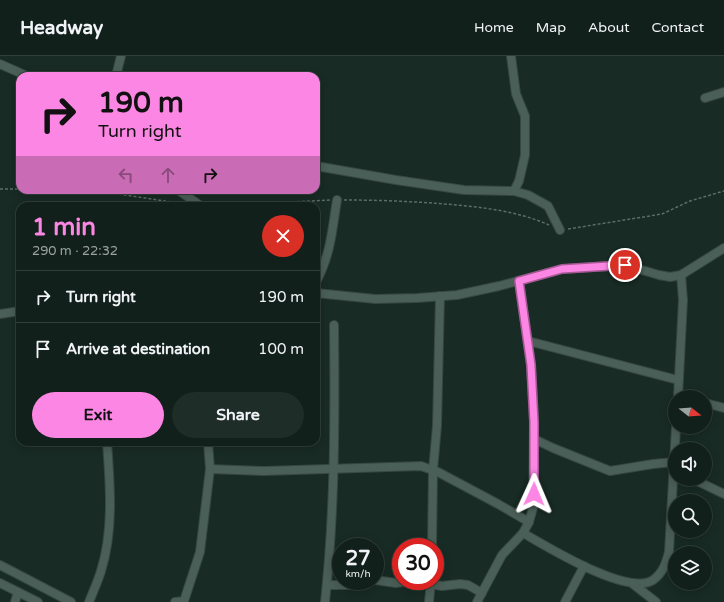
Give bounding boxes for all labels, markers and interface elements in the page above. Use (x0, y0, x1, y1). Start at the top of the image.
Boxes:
text: Headway (20, 17, 103, 39)
text: Home (474, 19, 514, 36)
text: Map (536, 19, 566, 36)
text: About (588, 19, 630, 36)
text: Contact (652, 19, 704, 36)
text: 190 m (98, 86, 184, 120)
icon: right (32, 88, 84, 140)
text: Turn right (98, 120, 182, 142)
icon: left (115, 164, 137, 186)
icon: ahead (157, 164, 179, 186)
icon: right (199, 164, 221, 186)
text: 1 min (32, 213, 96, 242)
button: close (262, 215, 304, 257)
text: 290 m · 22:32 (32, 243, 118, 259)
pin (608, 248, 642, 282)
icon: arrive (614, 254, 636, 276)
icon: right (32, 286, 54, 308)
text: Turn right (66, 288, 136, 306)
text: 190 m (258, 288, 304, 306)
icon: arrive (32, 338, 54, 360)
text: Arrive at destination (66, 340, 210, 358)
text: 100 m (258, 340, 304, 358)
north arrow (668, 390, 712, 434)
map controls (668, 390, 712, 590)
button: Exit (32, 392, 164, 438)
button: Share (172, 392, 304, 438)
button: sound (668, 442, 712, 486)
position arrow (513, 473, 555, 515)
button: search (668, 494, 712, 538)
speed limit sign: 30 (392, 538, 444, 590)
button: layers (668, 546, 712, 590)
text: 27 (345, 547, 371, 571)
text: km/h (345, 568, 371, 580)

